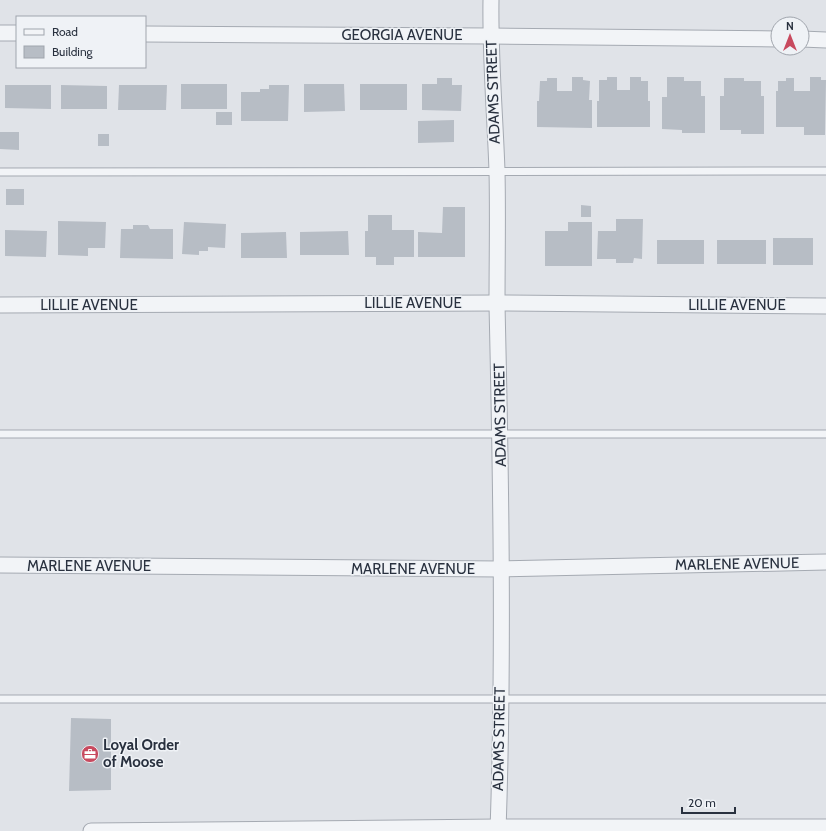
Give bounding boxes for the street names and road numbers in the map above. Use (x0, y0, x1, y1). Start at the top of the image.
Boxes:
street label: GEORGIA AVENUE (341, 26, 463, 44)
street label: ADAMS STREET (482, 40, 504, 144)
street label: LILLIE AVENUE (364, 294, 462, 312)
street label: LILLIE AVENUE (40, 296, 138, 314)
street label: LILLIE AVENUE (688, 296, 786, 314)
street label: ADAMS STREET (490, 363, 510, 467)
street label: MARLENE AVENUE (675, 554, 799, 574)
street label: MARLENE AVENUE (27, 557, 151, 575)
street label: MARLENE AVENUE (351, 560, 475, 578)
street label: ADAMS STREET (489, 687, 509, 791)

